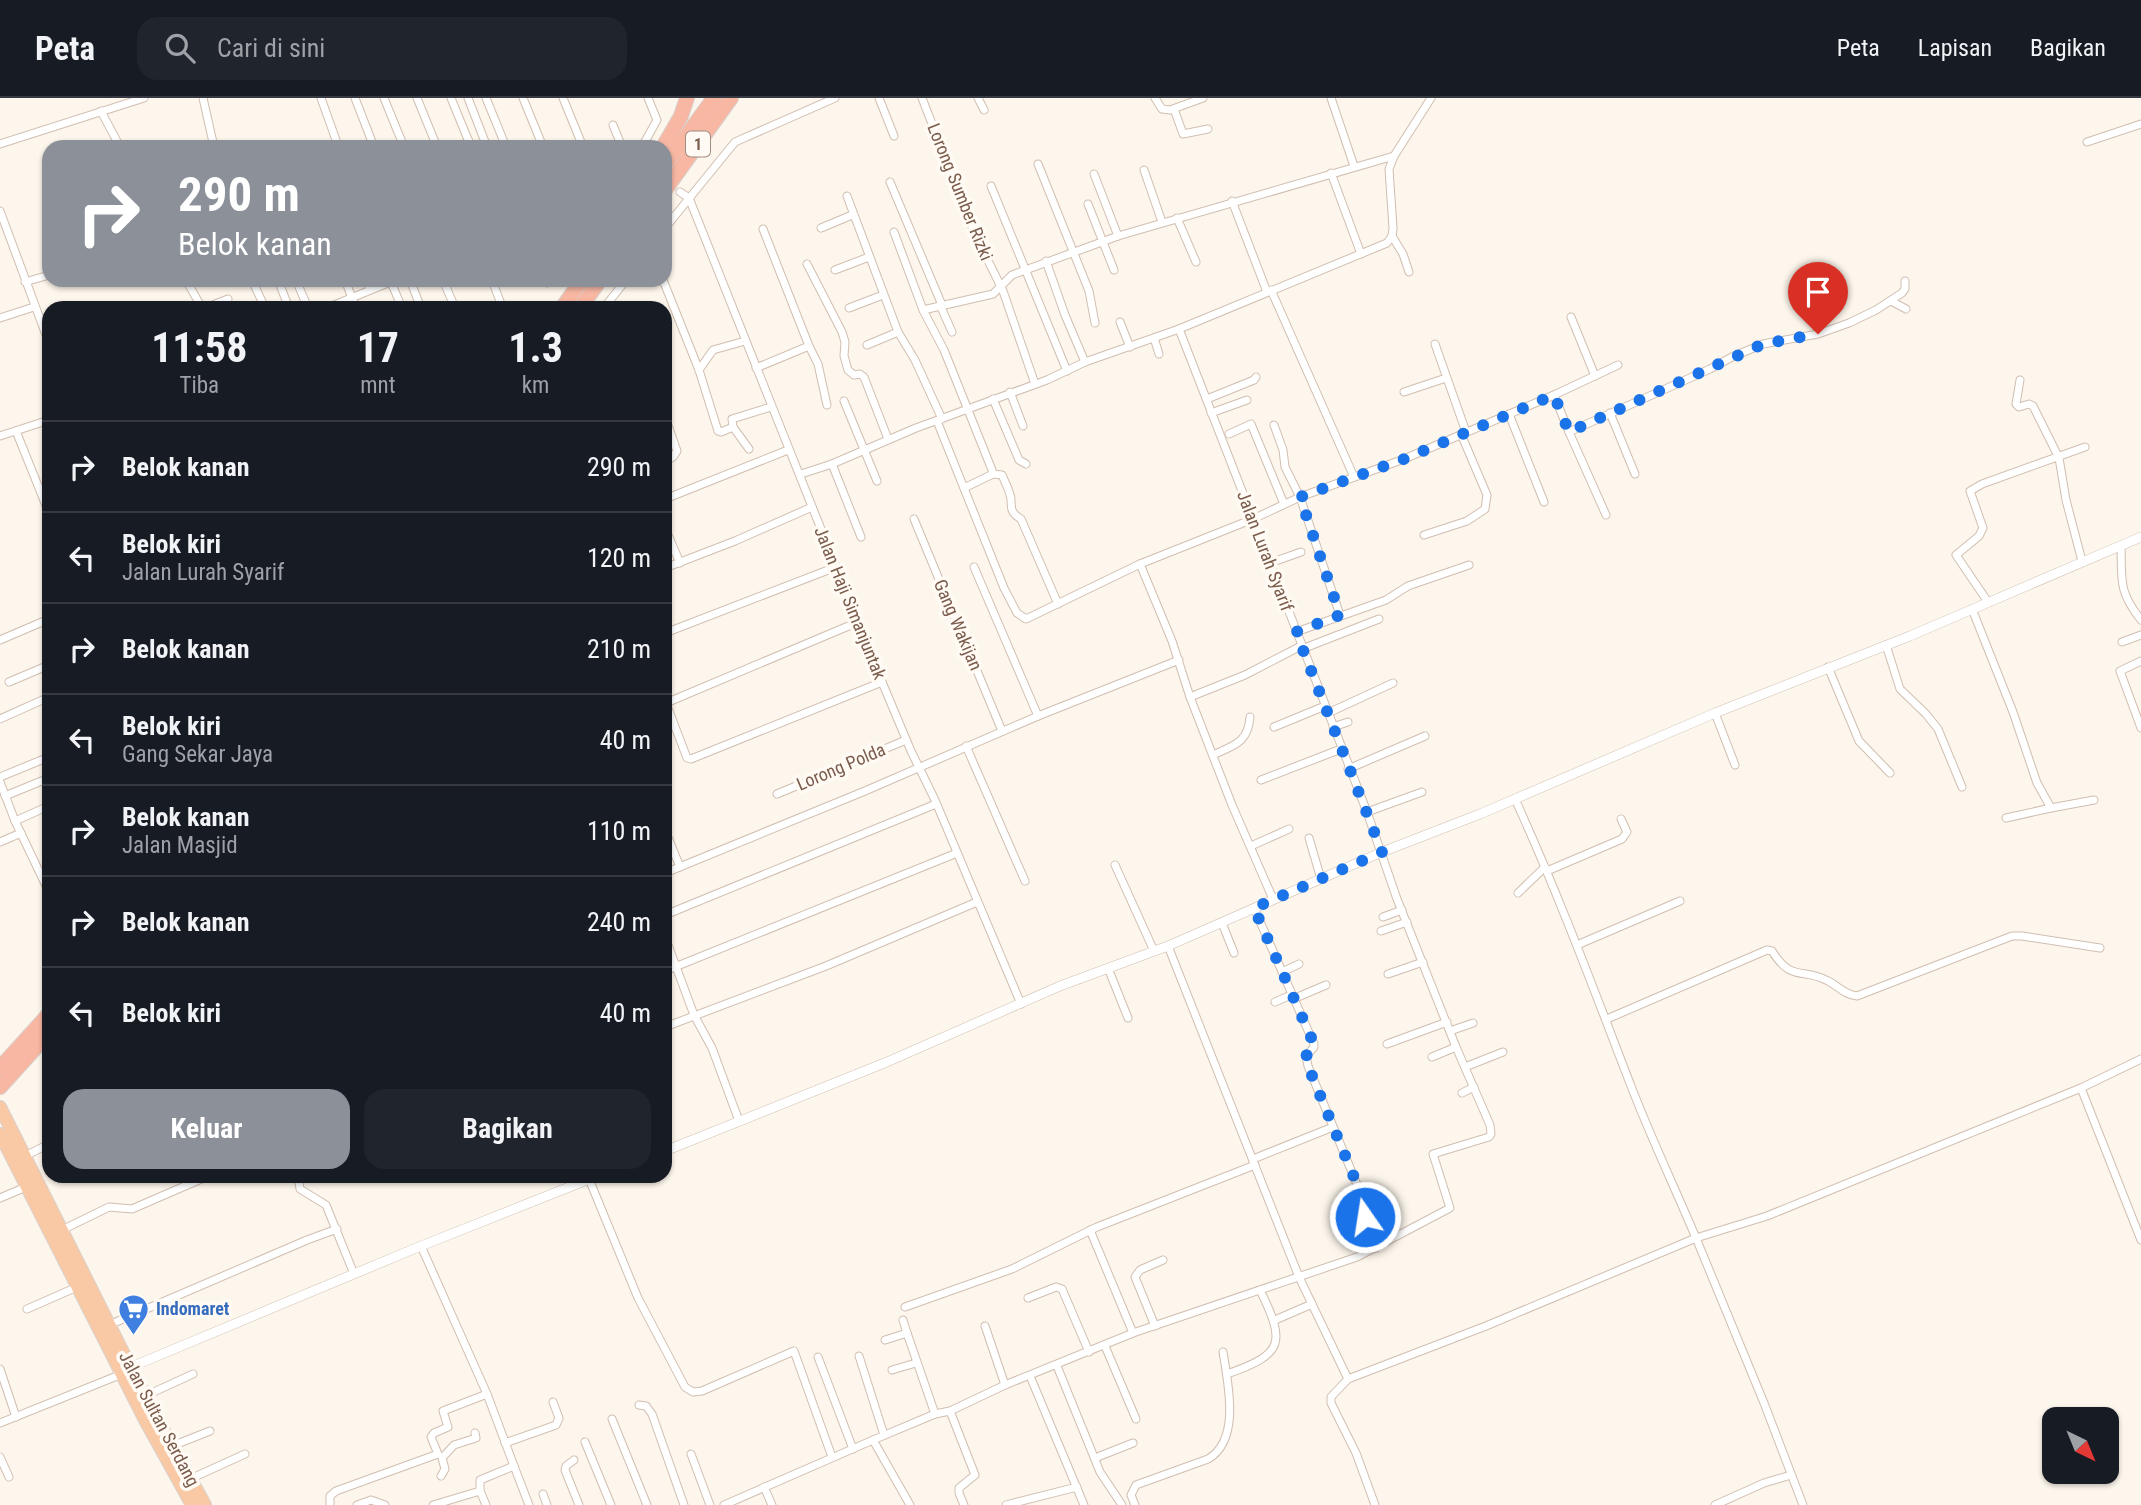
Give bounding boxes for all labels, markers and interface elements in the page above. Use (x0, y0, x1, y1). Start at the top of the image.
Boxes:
search box (137, 17, 627, 80)
text: Peta (35, 29, 95, 68)
icon: search (161, 29, 199, 67)
text: Cari di sini (217, 33, 325, 63)
text: Peta (1837, 34, 1880, 62)
text: Lapisan (1918, 34, 1992, 62)
text: Bagikan (2030, 34, 2106, 62)
street label: Lorong Sumber Rizki (923, 120, 998, 263)
road number: 1 (686, 132, 710, 156)
text: 290 m (178, 166, 300, 223)
icon: right (63, 168, 154, 259)
text: Belok kanan (178, 225, 332, 263)
pin (1788, 262, 1848, 334)
icon: arrive (1799, 273, 1837, 311)
text: 11:58 (151, 323, 248, 372)
text: 17 (357, 323, 399, 372)
text: 1.3 (508, 323, 563, 372)
text: Tiba (180, 372, 219, 399)
text: mnt (360, 372, 396, 399)
text: km (522, 372, 549, 399)
icon: right (63, 448, 101, 486)
text: Belok kanan (122, 452, 249, 482)
text: 290 m (587, 452, 651, 482)
street label: Jalan Lurah Syarif (1233, 488, 1298, 614)
street label: Jalan Haji Simanjuntak (810, 523, 891, 682)
text: Belok kiri (122, 529, 221, 559)
icon: left (63, 539, 101, 577)
text: 120 m (587, 543, 651, 573)
text: Jalan Lurah Syarif (122, 559, 284, 586)
street label: Gang Wakijan (930, 576, 987, 673)
icon: right (63, 630, 101, 668)
text: Belok kanan (122, 634, 249, 664)
text: 210 m (587, 634, 651, 664)
text: Belok kiri (122, 711, 221, 741)
icon: left (63, 721, 101, 759)
text: 40 m (600, 725, 651, 755)
street label: Lorong Polda (793, 738, 888, 795)
text: Gang Sekar Jaya (122, 741, 273, 768)
text: Belok kanan (122, 802, 249, 832)
icon: right (63, 812, 101, 850)
text: 110 m (587, 816, 651, 846)
text: Jalan Masjid (122, 832, 238, 859)
icon: right (63, 903, 101, 941)
text: Belok kanan (122, 907, 249, 937)
text: 240 m (587, 907, 651, 937)
icon: left (63, 994, 101, 1032)
text: Belok kiri (122, 998, 221, 1028)
text: 40 m (600, 998, 651, 1028)
button: Keluar (63, 1089, 350, 1169)
button: Bagikan (364, 1089, 651, 1169)
position arrow (1328, 1180, 1402, 1254)
supermarket icon: Indomaret (116, 1292, 150, 1336)
place label: Indomaret (156, 1298, 230, 1319)
street label: Jalan Sultan Serdang (115, 1348, 204, 1490)
north arrow (2042, 1407, 2119, 1484)
map controls (2042, 1407, 2119, 1484)

